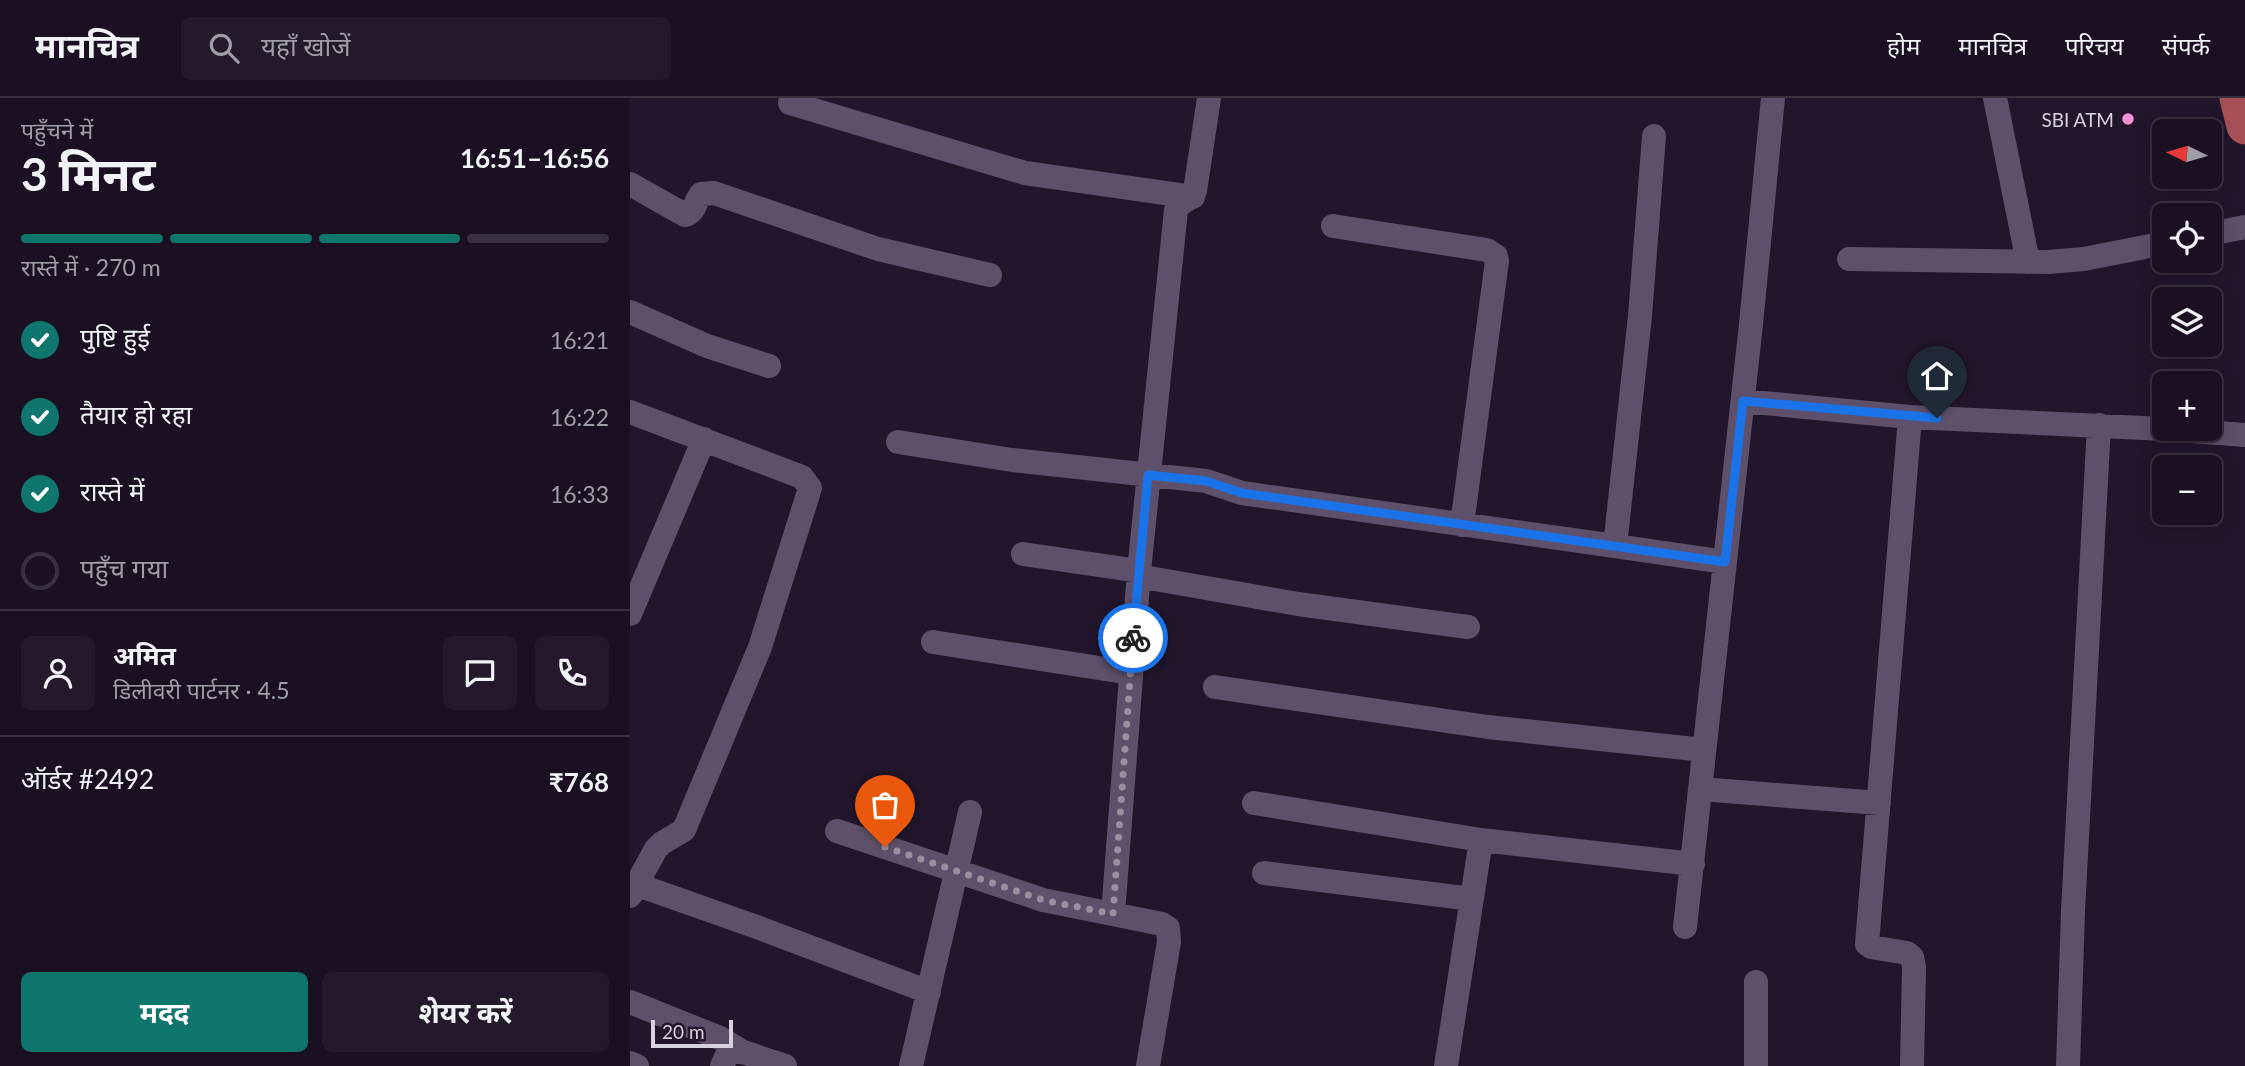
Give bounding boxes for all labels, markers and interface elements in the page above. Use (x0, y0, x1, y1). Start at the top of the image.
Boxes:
search box (181, 17, 671, 80)
text: मानचित्र (35, 25, 139, 65)
icon: search (205, 29, 243, 67)
text: यहाँ खोजें (261, 30, 351, 62)
text: होम (1887, 31, 1920, 60)
text: मानचित्र (1958, 31, 2027, 60)
text: परिचय (2065, 31, 2124, 60)
text: संपर्क (2162, 31, 2210, 60)
place label: SBI ATM (2041, 108, 2114, 131)
marker: SBI ATM (2120, 111, 2136, 127)
text: पहुँचने में (21, 116, 93, 144)
north arrow (2152, 119, 2222, 189)
map controls (2152, 119, 2222, 525)
text: 16:51–16:56 (460, 142, 609, 174)
text: 3 मिनट (21, 146, 155, 201)
button: locate (2152, 203, 2222, 273)
text: रास्ते में · 270 m (21, 253, 161, 281)
button: layers (2152, 287, 2222, 357)
icon: check (21, 321, 59, 359)
text: पुष्टि हुई (80, 321, 150, 353)
text: 16:21 (550, 326, 609, 354)
pin (1907, 346, 1967, 418)
icon: home (1918, 357, 1956, 395)
button: + (2152, 371, 2222, 441)
icon: check (21, 398, 59, 436)
text: तैयार हो रहा (80, 398, 192, 430)
text: 16:22 (550, 403, 609, 431)
button: − (2152, 455, 2222, 525)
icon: check (21, 475, 59, 513)
text: रास्ते में (80, 475, 145, 507)
text: 16:33 (550, 480, 609, 508)
text: पहुँच गया (80, 552, 168, 584)
courier (1098, 603, 1168, 673)
icon: bike (1114, 619, 1152, 657)
button: person (21, 636, 95, 710)
button: chat (443, 636, 517, 710)
button: phone (535, 636, 609, 710)
text: अमित (113, 639, 176, 671)
text: डिलीवरी पार्टनर · 4.5 (113, 676, 290, 704)
text: ऑर्डर #2492 (21, 763, 154, 795)
text: ₹768 (549, 766, 609, 798)
pin (855, 775, 915, 847)
icon: bag (866, 786, 904, 824)
button: मदद (21, 972, 308, 1052)
button: शेयर करें (322, 972, 609, 1052)
scale bar (651, 1017, 733, 1049)
text: 20 m (662, 1020, 705, 1043)

